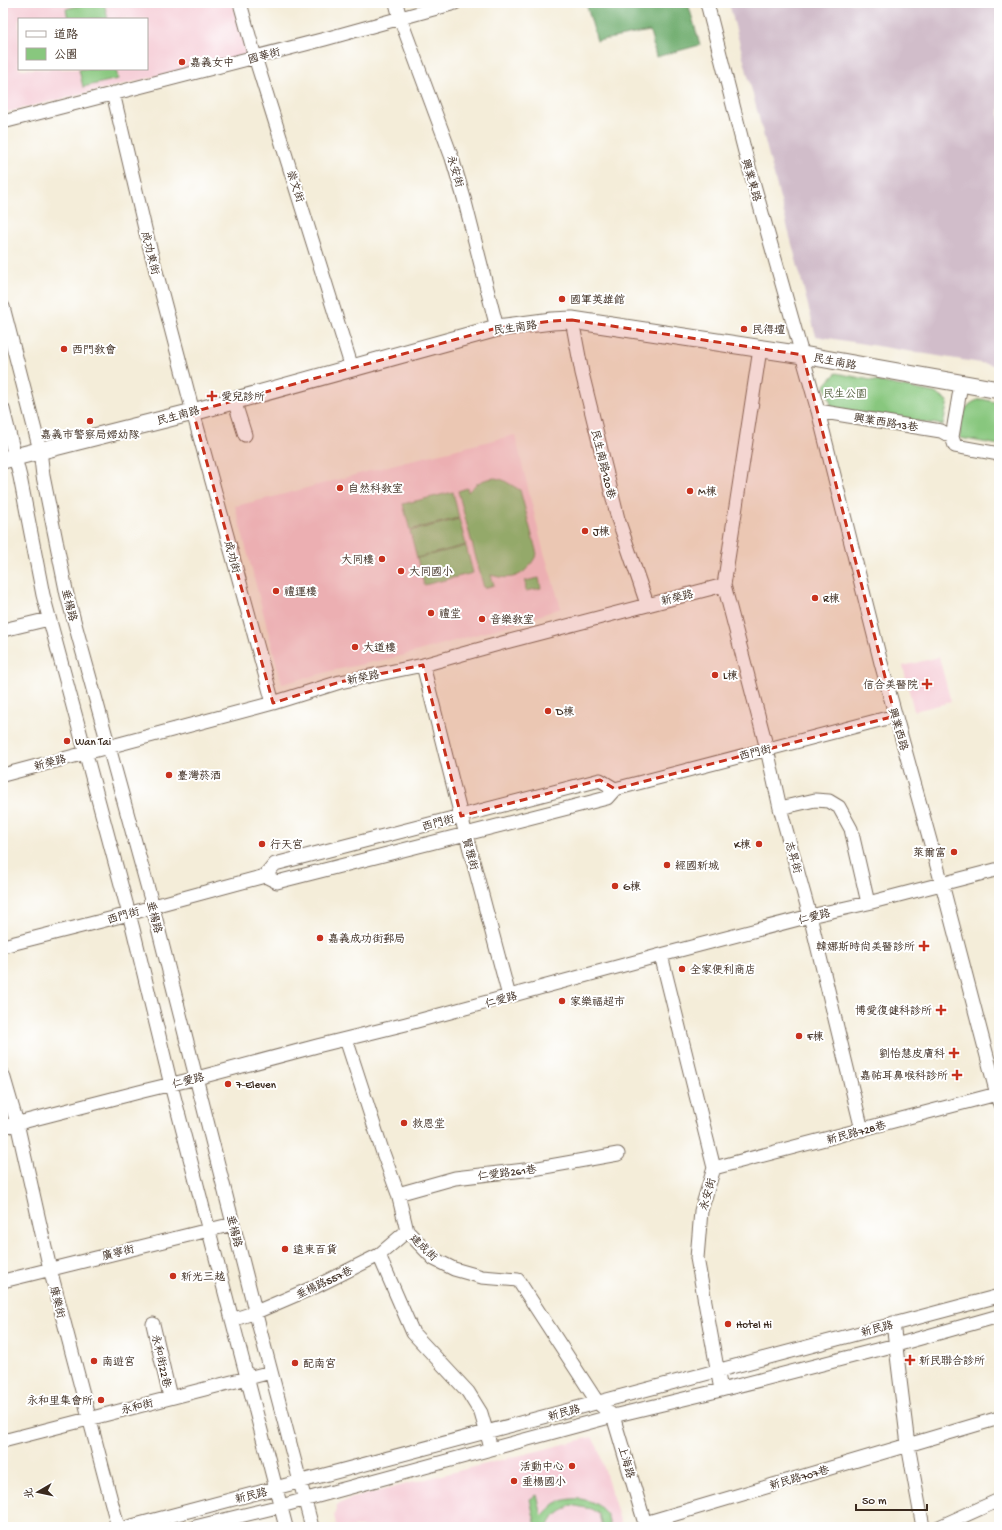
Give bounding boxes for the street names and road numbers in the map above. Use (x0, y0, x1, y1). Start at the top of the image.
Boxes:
street label: 國華街 (247, 46, 283, 67)
street label: 永安街 (444, 154, 466, 190)
street label: 興業東路 (738, 157, 764, 203)
street label: 崇文街 (283, 169, 306, 205)
street label: 成功東街 (138, 230, 161, 277)
street label: 民生南路 (492, 318, 538, 338)
street label: 民生南路 (812, 351, 858, 373)
street label: 民生南路 (155, 404, 201, 428)
street label: 興業西路13巷 (853, 411, 919, 435)
street label: 民生南路120巷 (588, 428, 618, 500)
street label: 成功街 (221, 540, 242, 576)
street label: 垂楊路 (58, 588, 79, 623)
street label: 新榮路 (660, 588, 695, 609)
street label: 新榮路 (346, 669, 381, 688)
street label: 興業西路 (885, 706, 911, 752)
street label: 西門街 (738, 743, 774, 764)
street label: 新榮路 (33, 753, 68, 774)
street label: 西門街 (421, 813, 457, 834)
street label: 賢雅街 (459, 837, 480, 873)
street label: 志昇街 (782, 840, 804, 876)
street label: 垂楊路 (143, 900, 164, 935)
street label: 西門街 (106, 905, 142, 927)
street label: 仁愛路 (797, 907, 832, 928)
street label: 仁愛路 (484, 990, 519, 1011)
street label: 仁愛路 (171, 1071, 206, 1092)
street label: 新民路728巷 (825, 1119, 888, 1148)
street label: 仁愛路261巷 (477, 1163, 537, 1184)
street label: 永安街 (698, 1176, 720, 1212)
street label: 垂楊路 (223, 1214, 244, 1249)
street label: 建成街 (406, 1232, 440, 1265)
street label: 廣寧街 (101, 1243, 137, 1264)
street label: 垂楊路557巷 (294, 1265, 355, 1302)
street label: 康樂街 (46, 1285, 68, 1321)
street label: 新民路 (860, 1319, 895, 1340)
street label: 永和街22巷 (148, 1333, 173, 1389)
street label: 永和街 (120, 1397, 156, 1418)
street label: 新民路 (547, 1403, 582, 1424)
street label: 上海路 (615, 1445, 636, 1480)
street label: 新民路707巷 (768, 1464, 831, 1493)
street label: 新民路 (234, 1486, 269, 1507)

